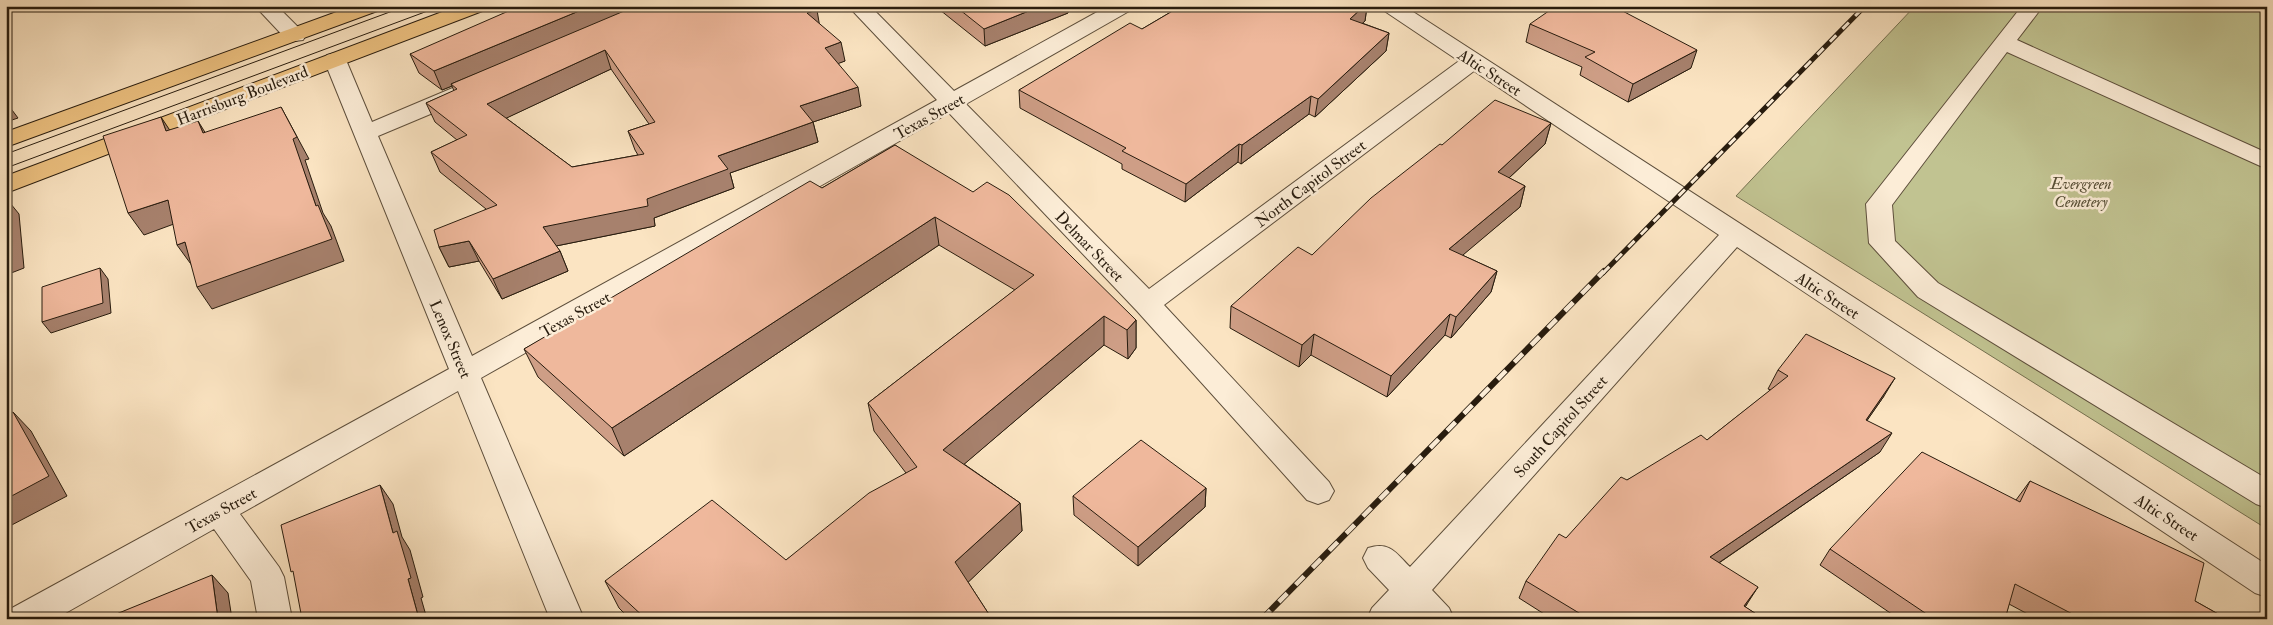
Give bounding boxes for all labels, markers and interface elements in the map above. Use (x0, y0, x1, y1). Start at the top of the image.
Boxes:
street label: Altic Street (1453, 44, 1525, 101)
street label: Harrisburg Boulevard (174, 62, 311, 130)
street label: Texas Street (891, 89, 968, 144)
street label: North Capitol Street (1251, 136, 1371, 233)
park label: Evergreen Cemetery (2049, 174, 2112, 212)
street label: Delmar Street (1051, 207, 1128, 286)
street label: Altic Street (1791, 267, 1863, 324)
street label: Texas Street (537, 287, 614, 342)
street label: Lenox Street (425, 297, 476, 382)
street label: South Capitol Street (1509, 371, 1613, 483)
street label: Texas Street (183, 483, 260, 538)
street label: Altic Street (2130, 489, 2202, 546)

